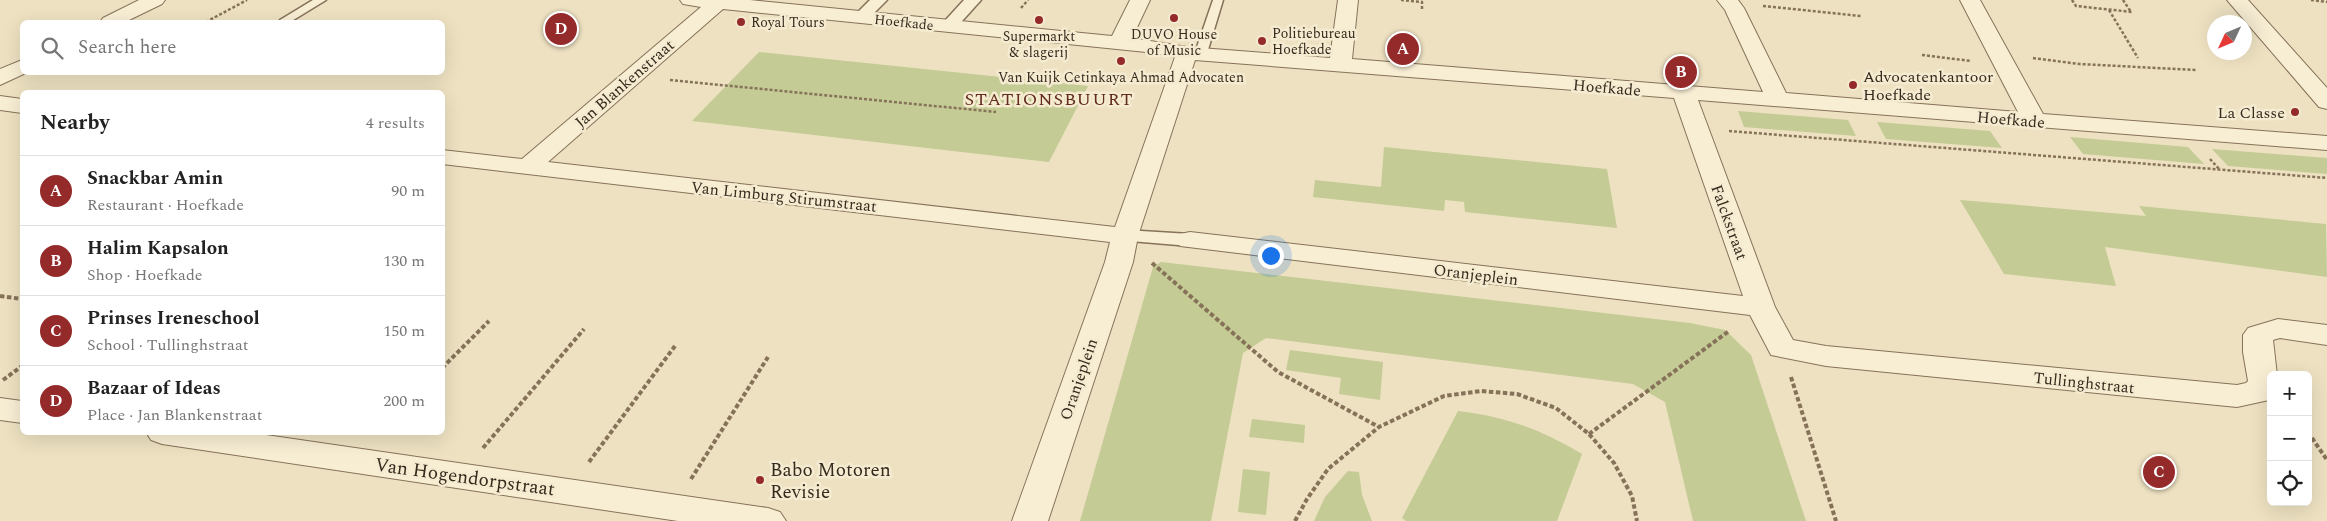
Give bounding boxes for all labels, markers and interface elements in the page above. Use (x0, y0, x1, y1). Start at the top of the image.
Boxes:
street label: Hoefkade (873, 9, 935, 36)
pin: D (545, 10, 577, 48)
place label: Royal Tours (751, 12, 825, 33)
marker: DUVO House of Music (1168, 12, 1180, 24)
marker: Supermarkt & slagerij (1033, 14, 1045, 26)
north arrow (2207, 15, 2252, 60)
marker: Royal Tours (735, 16, 747, 28)
search box (20, 20, 445, 75)
place label: Politiebureau Hoefkade (1272, 23, 1356, 60)
place label: DUVO House of Music (1131, 24, 1217, 61)
place label: Supermarkt & slagerij (1003, 26, 1075, 63)
pin: A (1387, 30, 1419, 68)
text: Search here (78, 33, 177, 62)
street label: Jan Blankenstraat (570, 33, 680, 134)
icon: search (38, 34, 66, 62)
marker: Politiebureau Hoefkade (1256, 35, 1268, 47)
pin: B (1665, 53, 1697, 91)
marker: Van Kuijk Cetinkaya Ahmad Advocaten (1115, 55, 1127, 67)
place label: Advocatenkantoor Hoefkade (1863, 65, 1993, 107)
place label: Van Kuijk Cetinkaya Ahmad Advocaten (998, 67, 1244, 88)
street label: Hoefkade (1572, 73, 1642, 103)
marker: Advocatenkantoor Hoefkade (1847, 79, 1859, 91)
district label: STATIONSBUURT (964, 86, 1134, 113)
place label: La Classe (2218, 101, 2285, 125)
street label: Hoefkade (1976, 105, 2046, 135)
marker: La Classe (2289, 106, 2301, 118)
text: Nearby (40, 107, 110, 139)
text: 4 results (366, 111, 425, 135)
text: Snackbar Amin (87, 164, 223, 193)
street label: Van Limburg Stirumstraat (690, 175, 878, 219)
text: A (50, 179, 62, 203)
text: 90 m (391, 179, 425, 203)
street label: Falckstraat (1704, 181, 1754, 264)
text: Restaurant · Hoefkade (87, 193, 244, 217)
text: Halim Kapsalon (87, 234, 229, 263)
your location (1258, 243, 1284, 269)
text: B (50, 249, 62, 273)
text: 130 m (383, 249, 425, 273)
street label: Oranjeplein (1432, 258, 1520, 292)
text: Shop · Hoefkade (87, 263, 203, 287)
text: Prinses Ireneschool (87, 304, 260, 333)
text: C (50, 319, 62, 343)
text: 150 m (383, 319, 425, 343)
text: School · Tullinghstraat (87, 333, 248, 357)
street label: Oranjeplein (1054, 335, 1104, 423)
street label: Tullinghstraat (2032, 366, 2136, 400)
map controls (2267, 371, 2312, 506)
button: + (2267, 371, 2312, 416)
text: Bazaar of Ideas (87, 374, 221, 403)
text: D (50, 389, 62, 413)
text: 200 m (383, 389, 425, 413)
text: Place · Jan Blankenstraat (87, 403, 262, 427)
button: − (2267, 416, 2312, 461)
street label: Van Hogendorpstraat (373, 450, 557, 505)
pin: C (2143, 453, 2175, 491)
place label: Babo Motoren Revisie (770, 456, 891, 507)
button: locate (2267, 461, 2312, 506)
marker: Babo Motoren Revisie (754, 474, 766, 486)

